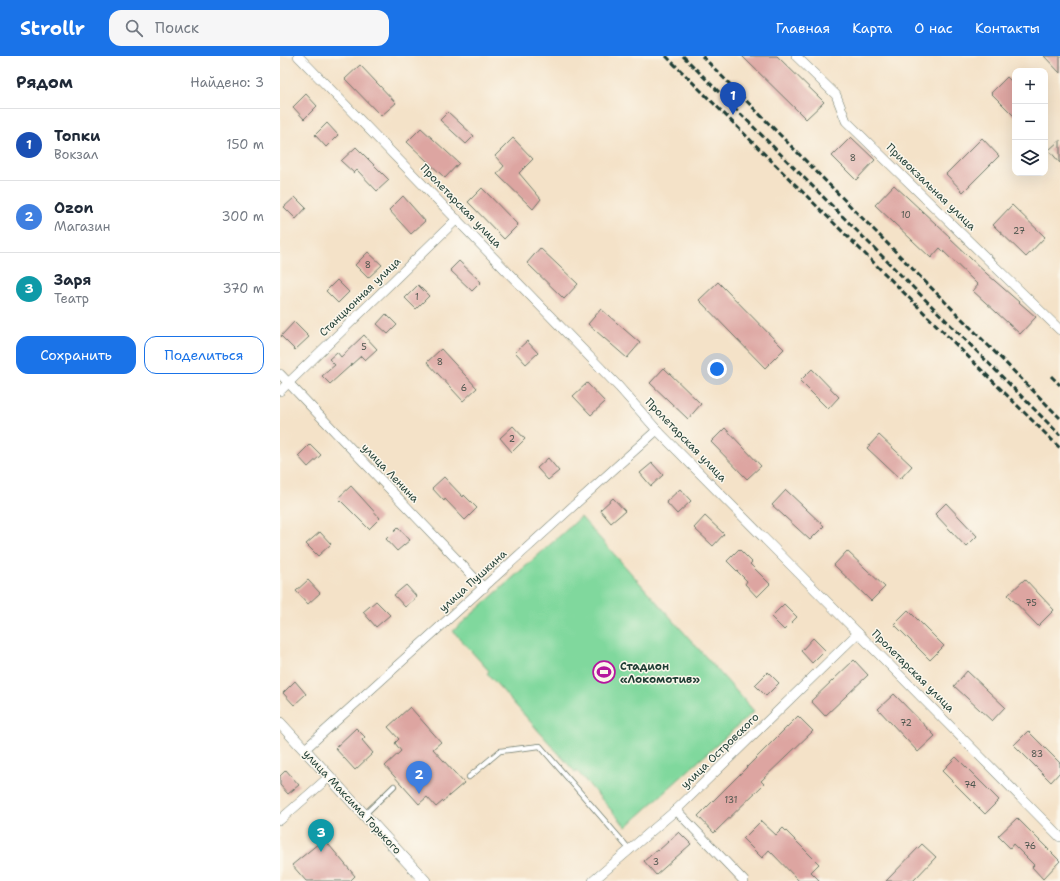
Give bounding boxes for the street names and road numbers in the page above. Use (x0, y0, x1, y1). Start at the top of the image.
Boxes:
street label: Привокзальная улица (883, 140, 979, 234)
street label: Пролетарская улица (417, 161, 505, 251)
street label: Станционная улица (316, 254, 404, 340)
street label: Пролетарская улица (642, 395, 730, 485)
street label: улица Ленина (358, 440, 422, 506)
street label: улица Пушкина (436, 546, 510, 615)
street label: Пролетарская улица (868, 626, 958, 716)
street label: улица Островского (678, 710, 763, 792)
street label: улица Максима Горького (299, 746, 405, 858)

